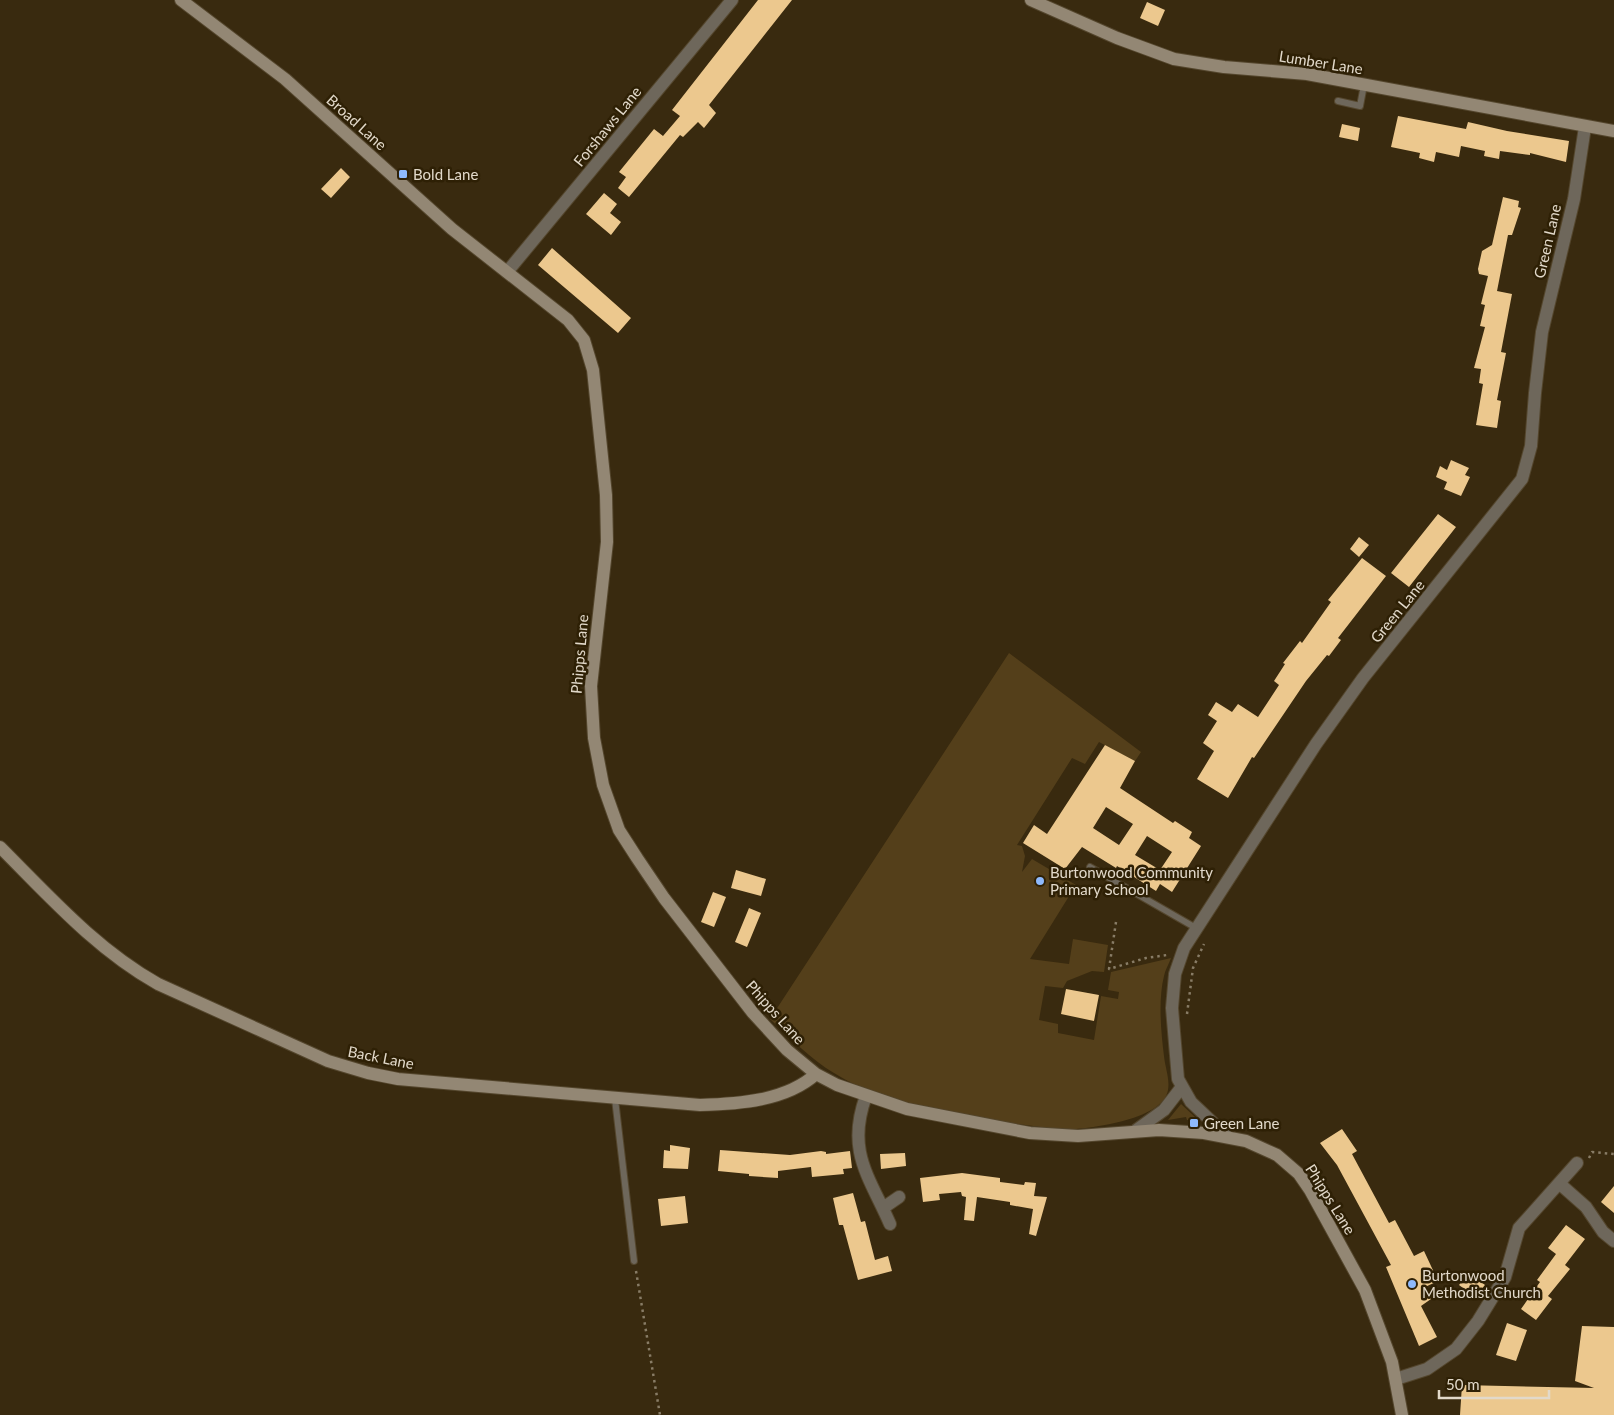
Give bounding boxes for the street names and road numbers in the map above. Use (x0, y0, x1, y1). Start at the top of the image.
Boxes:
street label: Lumber Lane (1278, 46, 1364, 78)
street label: Forshaws Lane (569, 82, 645, 170)
street label: Broad Lane (323, 90, 391, 154)
street label: Green Lane (1530, 202, 1564, 280)
street label: Green Lane (1366, 576, 1428, 646)
street label: Phipps Lane (567, 614, 591, 694)
street label: Phipps Lane (743, 976, 809, 1048)
street label: Back Lane (346, 1042, 416, 1072)
street label: Phipps Lane (1302, 1161, 1360, 1238)

